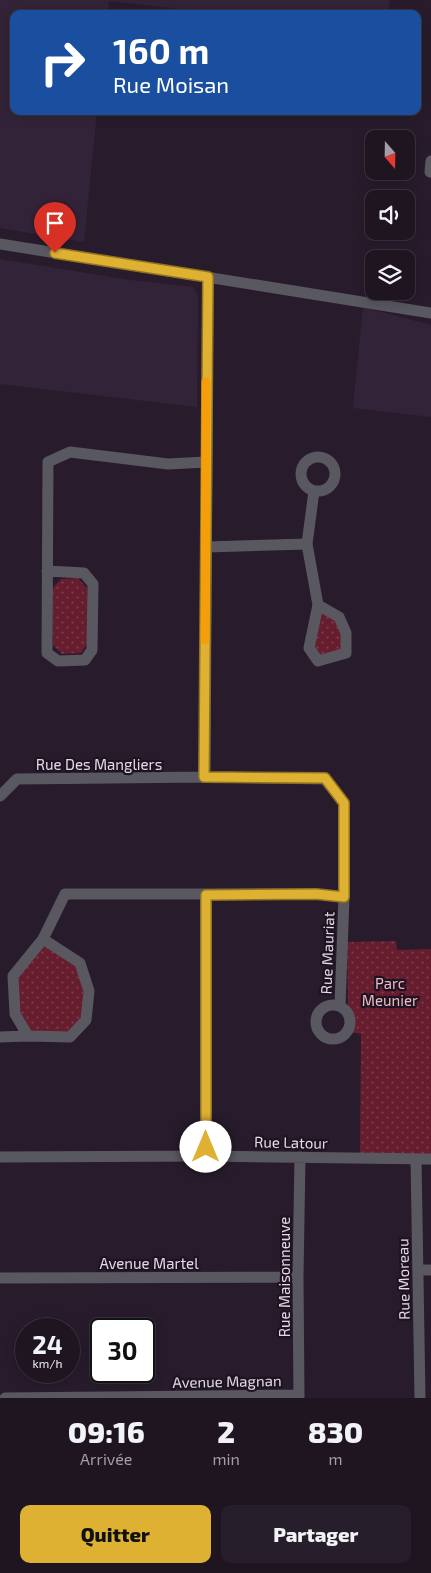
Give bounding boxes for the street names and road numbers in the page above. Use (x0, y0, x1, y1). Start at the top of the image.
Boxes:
street label: Rue Des Mangliers (36, 755, 162, 773)
street label: Rue Mauriat (317, 911, 337, 995)
street label: Rue Latour (254, 1132, 328, 1152)
street label: Rue Maisonneuve (275, 1217, 293, 1337)
street label: Rue Moreau (393, 1238, 413, 1320)
street label: Avenue Martel (99, 1254, 199, 1272)
street label: Avenue Magnan (172, 1371, 282, 1391)

